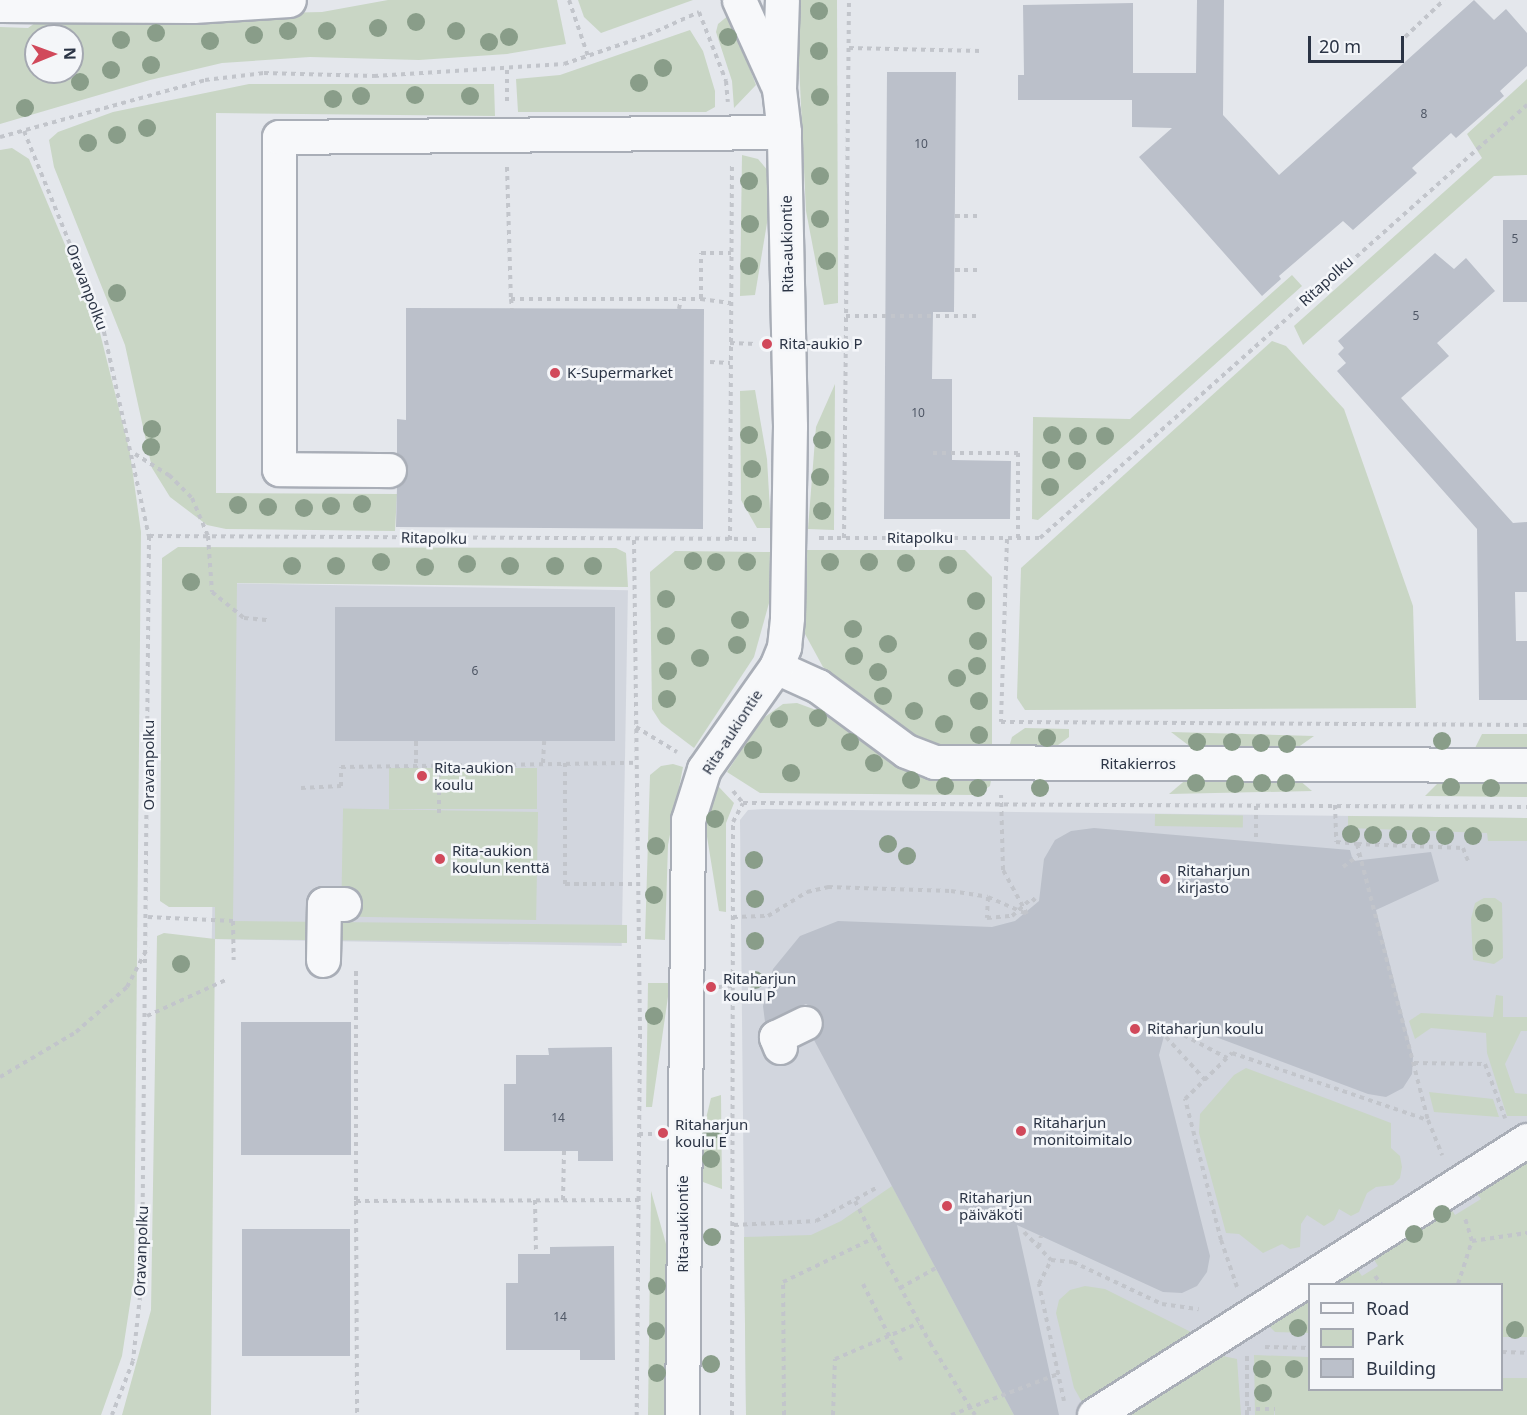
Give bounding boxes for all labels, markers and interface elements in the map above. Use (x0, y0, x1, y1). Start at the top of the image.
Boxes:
north arrow (24, 24, 84, 84)
scale bar (1311, 24, 1407, 62)
text: 20 m (1319, 34, 1361, 58)
text: N (59, 47, 81, 60)
house number: 8 (1421, 107, 1427, 121)
house number: 10 (914, 137, 928, 151)
street label: Rita-aukiontie (777, 195, 797, 293)
house number: 5 (1512, 232, 1518, 246)
street label: Oravanpolku (62, 241, 112, 333)
street label: Ritapolku (1295, 252, 1357, 310)
house number: 5 (1413, 309, 1419, 323)
place label: Rita-aukio P (779, 335, 862, 353)
marker: Rita-aukio P (760, 337, 774, 351)
place label: K-Supermarket (567, 364, 673, 382)
marker: K-Supermarket (548, 366, 562, 380)
house number: 10 (911, 406, 925, 420)
street label: Ritapolku (401, 528, 467, 548)
street label: Ritapolku (887, 529, 953, 547)
house number: 6 (472, 664, 478, 678)
street label: Rita-aukiontie (698, 686, 766, 778)
street label: Oravanpolku (140, 720, 158, 810)
street label: Ritakierros (1100, 755, 1176, 773)
place label: Rita-aukion koulu (434, 758, 514, 793)
marker: Rita-aukion koulu (415, 769, 429, 783)
place label: Rita-aukion koulun kenttä (452, 841, 550, 876)
marker: Rita-aukion koulun kenttä (433, 852, 447, 866)
place label: Ritaharjun kirjasto (1177, 861, 1250, 896)
marker: Ritaharjun kirjasto (1158, 872, 1172, 886)
place label: Ritaharjun koulu P (723, 969, 796, 1004)
marker: Ritaharjun koulu P (704, 980, 718, 994)
place label: Ritaharjun koulu (1147, 1020, 1264, 1038)
marker: Ritaharjun koulu (1128, 1022, 1142, 1036)
house number: 14 (551, 1111, 565, 1125)
place label: Ritaharjun monitoimitalo (1033, 1113, 1132, 1148)
place label: Ritaharjun koulu E (675, 1115, 748, 1150)
marker: Ritaharjun monitoimitalo (1014, 1124, 1028, 1138)
marker: Ritaharjun koulu E (656, 1126, 670, 1140)
street label: Rita-aukiontie (674, 1175, 692, 1273)
place label: Ritaharjun päiväkoti (959, 1188, 1032, 1223)
marker: Ritaharjun päiväkoti (940, 1199, 954, 1213)
street label: Oravanpolku (130, 1205, 152, 1297)
legend (1308, 1283, 1503, 1391)
text: Road (1366, 1296, 1409, 1320)
house number: 14 (553, 1310, 567, 1324)
text: Park (1366, 1326, 1404, 1350)
text: Building (1366, 1356, 1436, 1380)

